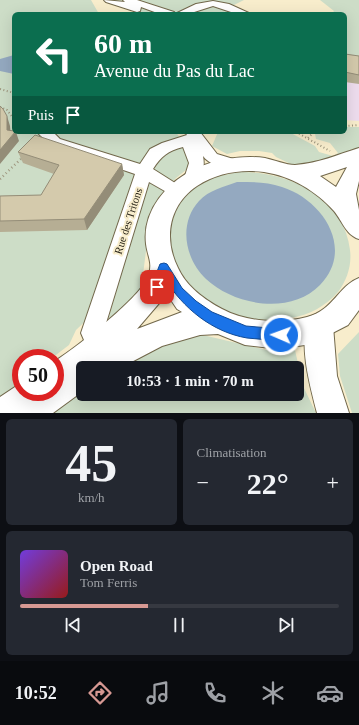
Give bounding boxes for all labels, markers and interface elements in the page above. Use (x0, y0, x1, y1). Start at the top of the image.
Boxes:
icon: left (28, 28, 80, 80)
text: 60 m (94, 28, 152, 59)
text: Avenue du Pas du Lac (94, 61, 255, 81)
icon: arrive (62, 104, 84, 126)
text: Puis (28, 107, 54, 123)
street label: Rue des Tritons (112, 186, 144, 256)
pin (140, 270, 174, 304)
icon: arrive (146, 276, 168, 298)
position arrow (260, 314, 302, 356)
speed limit sign: 50 (12, 349, 64, 401)
text: 10:53 · 1 min · 70 m (126, 373, 254, 389)
text: 45 (65, 435, 117, 492)
text: Climatisation (197, 445, 267, 460)
text: 22° (247, 467, 289, 500)
text: − (197, 470, 209, 495)
text: + (327, 470, 339, 495)
text: km/h (78, 490, 105, 505)
text: Open Road (80, 558, 153, 574)
text: Tom Ferris (80, 575, 137, 590)
icon: previous (62, 614, 84, 636)
icon: pause (168, 614, 190, 636)
icon: next (275, 614, 297, 636)
icon: directions (86, 679, 114, 707)
icon: music (144, 679, 172, 707)
icon: phone (201, 679, 229, 707)
icon: climate (259, 679, 287, 707)
icon: car (316, 679, 344, 707)
text: 10:52 (15, 683, 57, 703)

